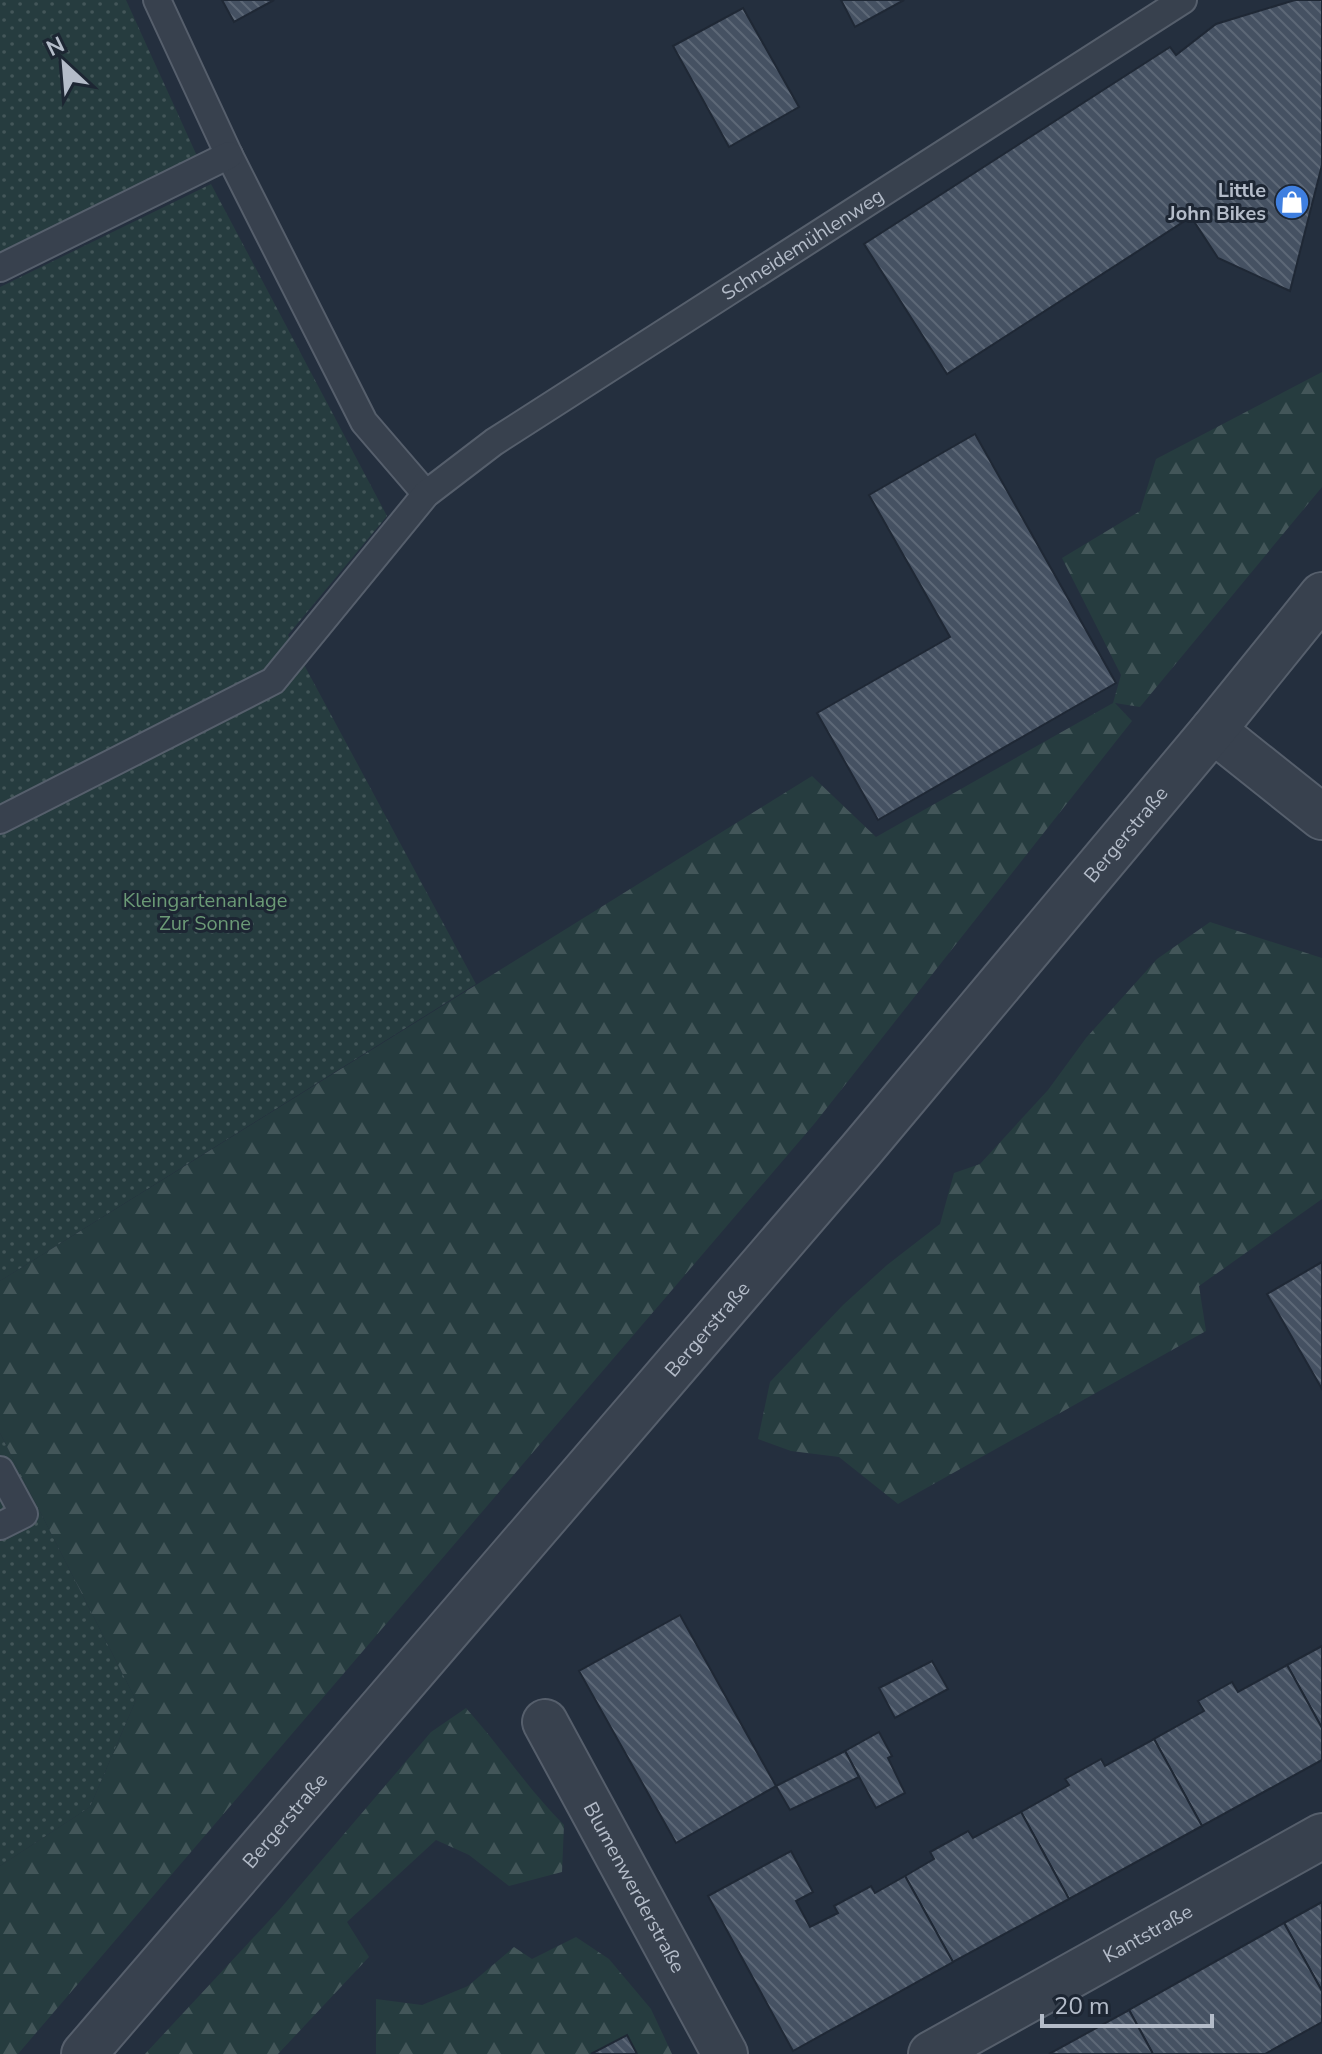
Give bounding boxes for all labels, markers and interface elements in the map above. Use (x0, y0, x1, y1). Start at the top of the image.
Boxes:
north arrow (24, 24, 104, 104)
text: N (42, 30, 70, 64)
place label: Little John Bikes (1168, 177, 1266, 227)
street label: Schneidemühlenweg (716, 182, 889, 306)
shop icon: Little John Bikes (1273, 183, 1311, 221)
street label: Bergerstraße (1077, 780, 1174, 888)
park label: Kleingartenanlage Zur Sonne (123, 887, 287, 937)
street label: Bergerstraße (659, 1276, 756, 1382)
street label: Bergerstraße (236, 1767, 333, 1874)
street label: Blumenwerderstraße (577, 1797, 692, 1977)
street label: Kantstraße (1098, 1897, 1197, 1969)
scale bar (1042, 1978, 1212, 2028)
text: 20 m (1054, 1990, 1110, 2022)

